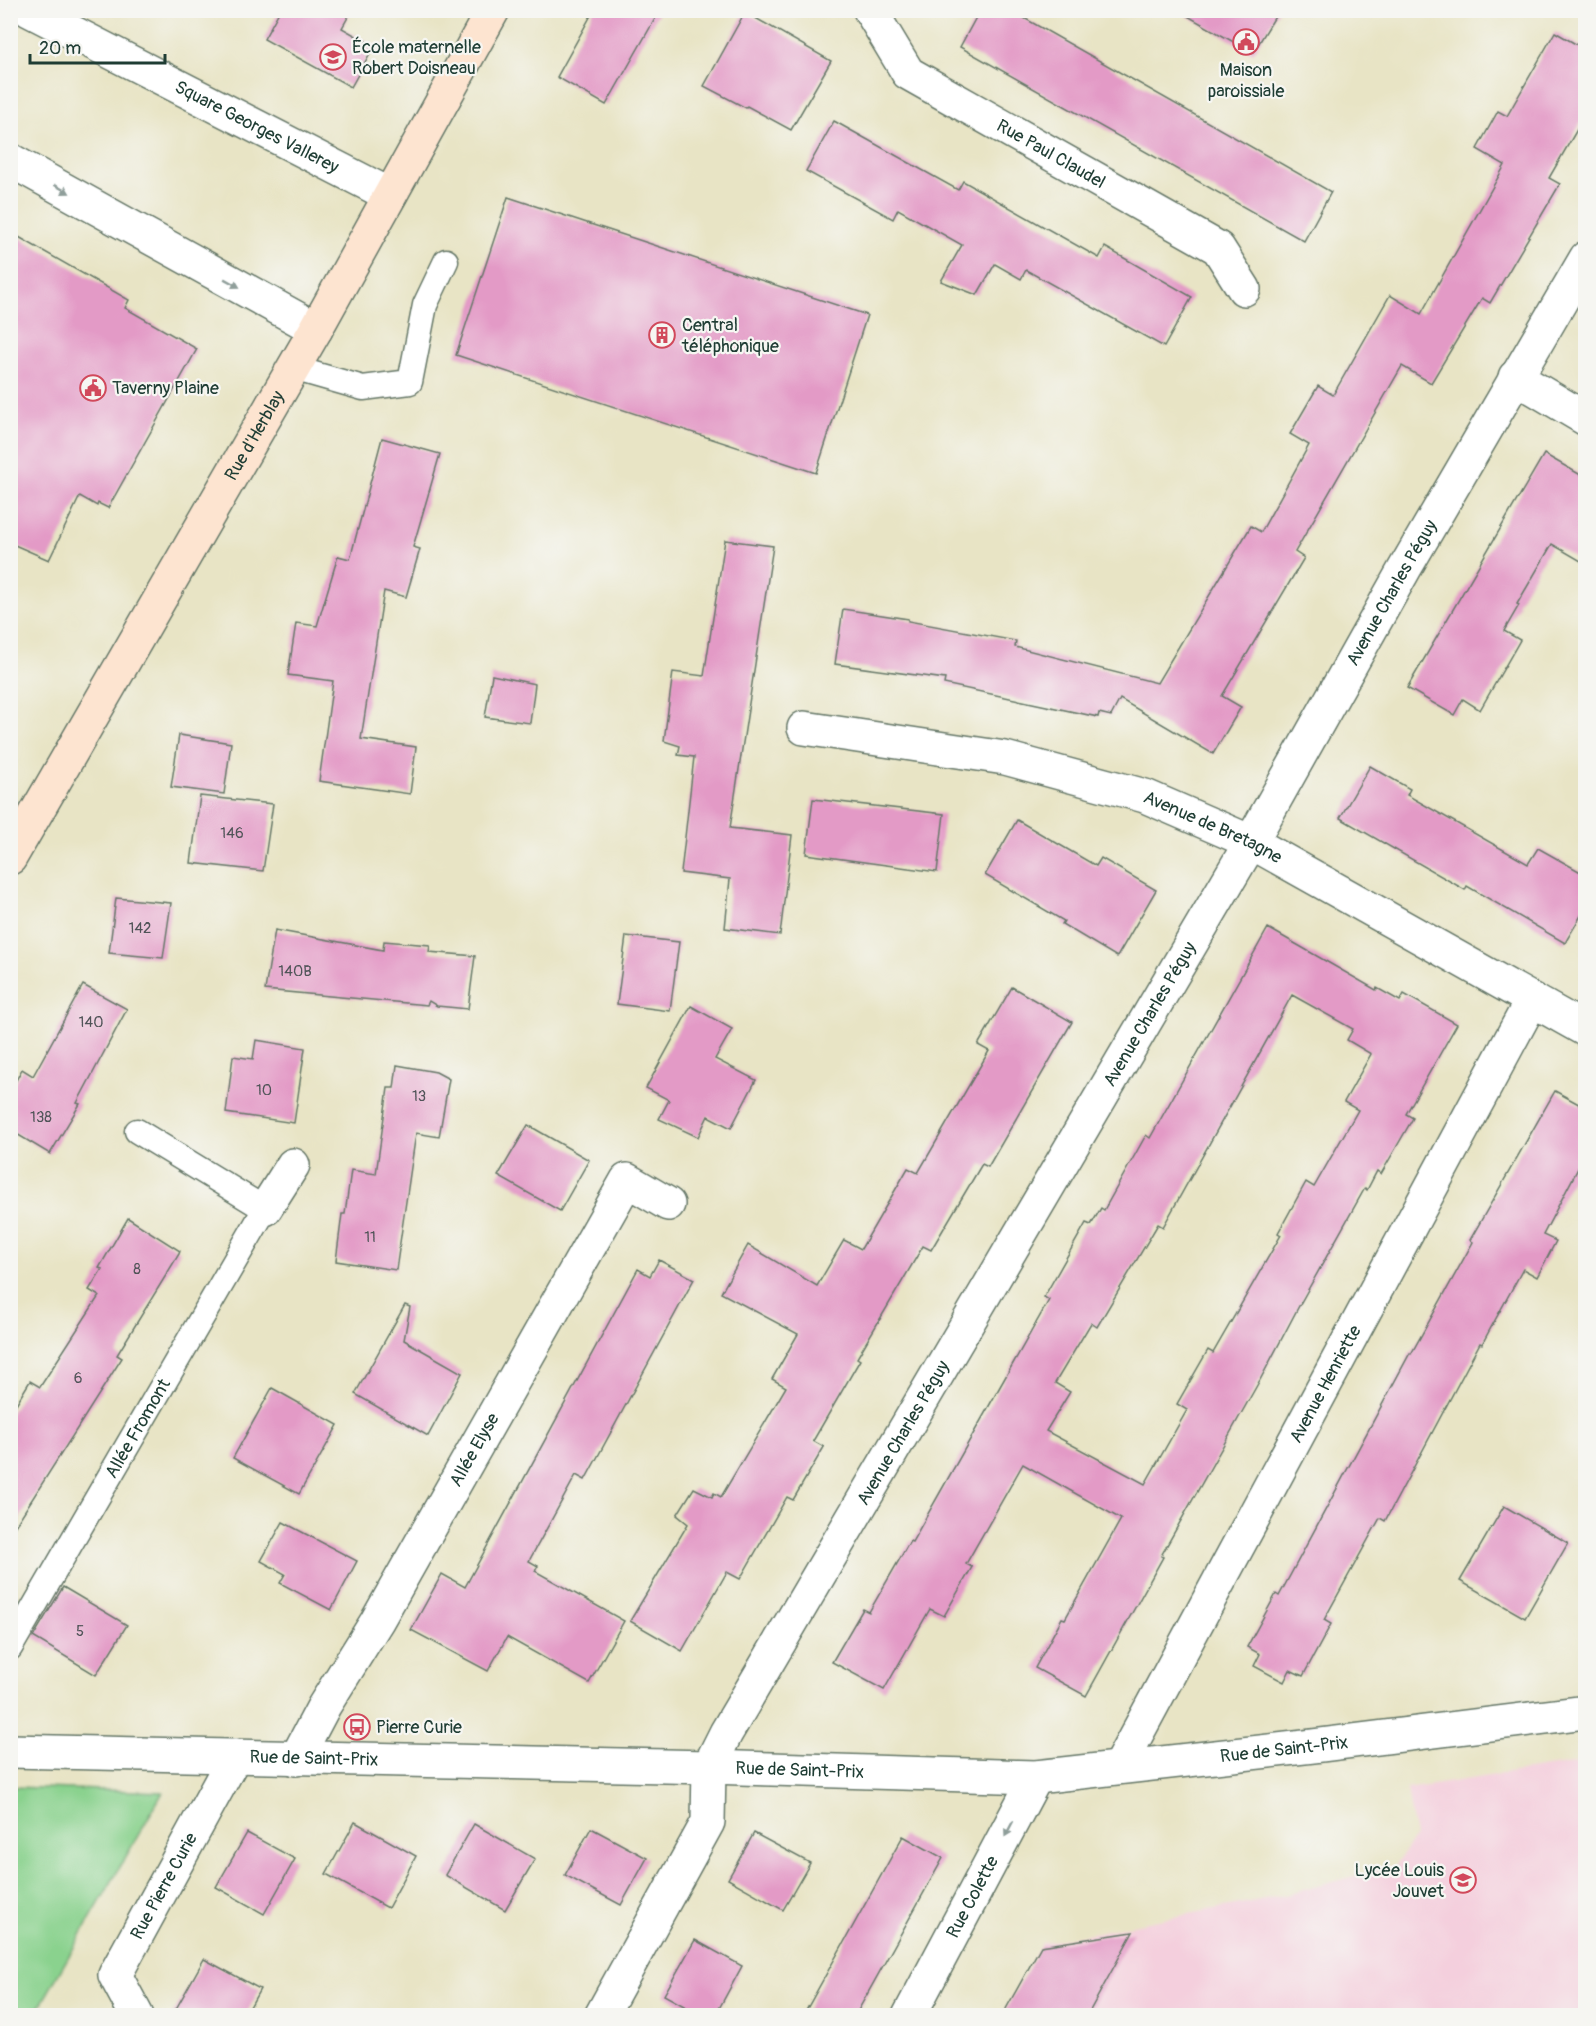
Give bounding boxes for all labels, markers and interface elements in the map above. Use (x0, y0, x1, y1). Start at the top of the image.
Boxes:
scale bar (30, 27, 165, 65)
public building icon: Maison paroissiale (1231, 27, 1261, 57)
place label: École maternelle Robert Doisneau (352, 36, 481, 80)
text: 20 m (39, 37, 81, 60)
school or university icon: École maternelle Robert Doisneau (318, 42, 348, 72)
place label: Maison paroissiale (1208, 59, 1284, 103)
street label: Square Georges Vallerey (171, 75, 343, 178)
street label: Rue Paul Claudel (993, 114, 1110, 194)
one-way arrow (54, 183, 70, 194)
one-way arrow (224, 278, 241, 288)
place label: Central téléphonique (681, 314, 779, 358)
building icon: Central téléphonique (647, 320, 677, 350)
public building icon: Taverny Plaine (78, 373, 108, 403)
place label: Taverny Plaine (112, 377, 219, 400)
street label: Rue d'Herblay (219, 386, 289, 485)
street label: Avenue Charles Péguy (1341, 515, 1442, 670)
street label: Avenue de Bretagne (1140, 785, 1287, 869)
house number: 146 (220, 824, 244, 843)
house number: 142 (129, 919, 151, 938)
street label: Avenue Charles Péguy (1098, 937, 1201, 1091)
house number: 140B (278, 962, 312, 981)
house number: 140 (79, 1013, 103, 1032)
house number: 10 (256, 1081, 272, 1100)
house number: 13 (412, 1087, 426, 1106)
house number: 138 (30, 1108, 52, 1127)
house number: 11 (364, 1228, 376, 1247)
house number: 8 (133, 1260, 141, 1279)
street label: Avenue Henriette (1284, 1321, 1366, 1447)
street label: Avenue Charles Péguy (851, 1356, 955, 1509)
house number: 6 (74, 1369, 82, 1388)
street label: Allée Fromont (100, 1374, 176, 1482)
street label: Allée Elyse (444, 1409, 504, 1491)
house number: 5 (76, 1622, 84, 1641)
bus stop icon: Pierre Curie (342, 1712, 372, 1742)
place label: Pierre Curie (376, 1716, 462, 1739)
street label: Rue de Saint-Prix (1219, 1730, 1349, 1768)
street label: Rue de Saint-Prix (249, 1745, 379, 1771)
street label: Rue de Saint-Prix (735, 1756, 864, 1783)
one-way arrow (1004, 1821, 1014, 1838)
street label: Rue Pierre Curie (125, 1828, 202, 1943)
street label: Rue Colette (941, 1852, 1004, 1942)
place label: Lycée Louis Jouvet (1355, 1859, 1445, 1903)
school or university icon: Lycée Louis Jouvet (1448, 1865, 1478, 1895)

